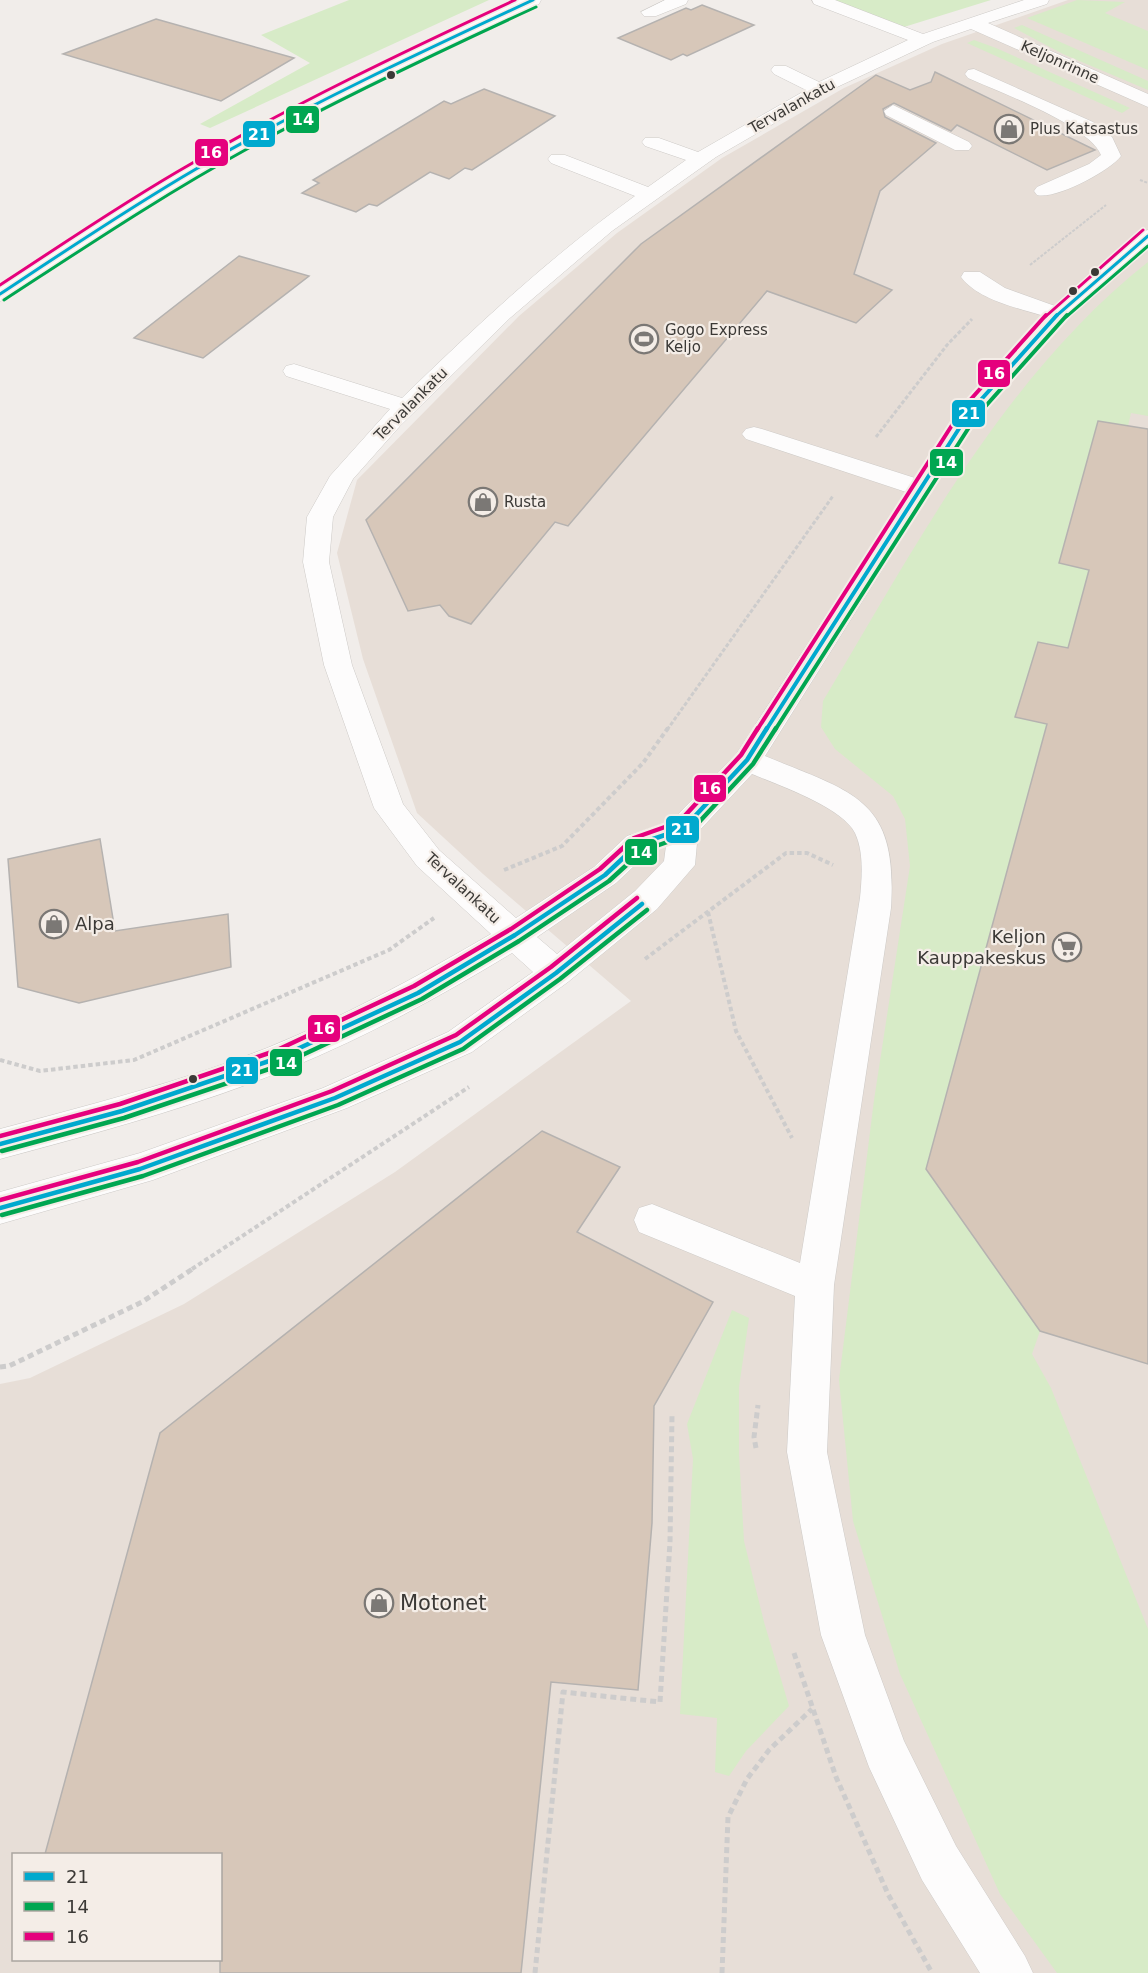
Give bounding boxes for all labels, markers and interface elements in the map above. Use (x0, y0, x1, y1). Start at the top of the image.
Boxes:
street label: Keljonrinne (1018, 37, 1102, 87)
unlabelled marker (385, 69, 397, 81)
street label: Tervalankatu (745, 75, 838, 138)
line badge: 14 (285, 105, 320, 134)
text: 14 (292, 110, 314, 129)
shop icon: Plus Katsastus (993, 113, 1025, 145)
line badge: 21 (242, 120, 276, 148)
place label: Plus Katsastus (1030, 120, 1138, 138)
text: 21 (248, 125, 270, 144)
line badge: 16 (194, 138, 229, 167)
text: 16 (200, 143, 222, 162)
unlabelled marker (1089, 266, 1101, 278)
unlabelled marker (1067, 285, 1079, 297)
place label: Gogo Express Keljo (665, 321, 768, 356)
sports icon: Gogo Express Keljo (628, 323, 660, 355)
line badge: 16 (977, 359, 1011, 388)
street label: Tervalankatu (370, 364, 451, 445)
text: 16 (983, 364, 1005, 383)
line badge: 21 (951, 399, 986, 428)
text: 21 (958, 404, 980, 423)
line badge: 14 (929, 448, 964, 477)
text: 14 (935, 453, 957, 472)
shop icon: Rusta (467, 486, 499, 518)
place label: Rusta (504, 493, 546, 511)
line badge: 16 (693, 774, 727, 803)
text: 16 (699, 779, 721, 798)
line badge: 21 (665, 815, 700, 844)
text: 21 (671, 820, 693, 839)
line badge: 14 (624, 838, 658, 866)
text: 14 (630, 843, 652, 862)
street label: Tervalankatu (421, 848, 504, 927)
shop icon: Alpa (38, 908, 70, 940)
place label: Alpa (75, 913, 115, 934)
place label: Keljon Kauppakeskus (917, 926, 1046, 968)
supermarket icon: Keljon Kauppakeskus (1051, 931, 1083, 963)
line badge: 16 (307, 1014, 341, 1043)
text: 16 (313, 1019, 335, 1038)
line badge: 14 (269, 1048, 303, 1077)
text: 14 (275, 1054, 297, 1073)
line badge: 21 (225, 1056, 259, 1085)
text: 21 (231, 1061, 253, 1080)
unlabelled marker (187, 1073, 199, 1085)
shop icon: Motonet (363, 1587, 395, 1619)
place label: Motonet (400, 1591, 487, 1615)
legend (12, 1853, 222, 1961)
text: 21 (66, 1866, 89, 1887)
text: 14 (66, 1896, 89, 1917)
text: 16 (66, 1926, 89, 1947)

